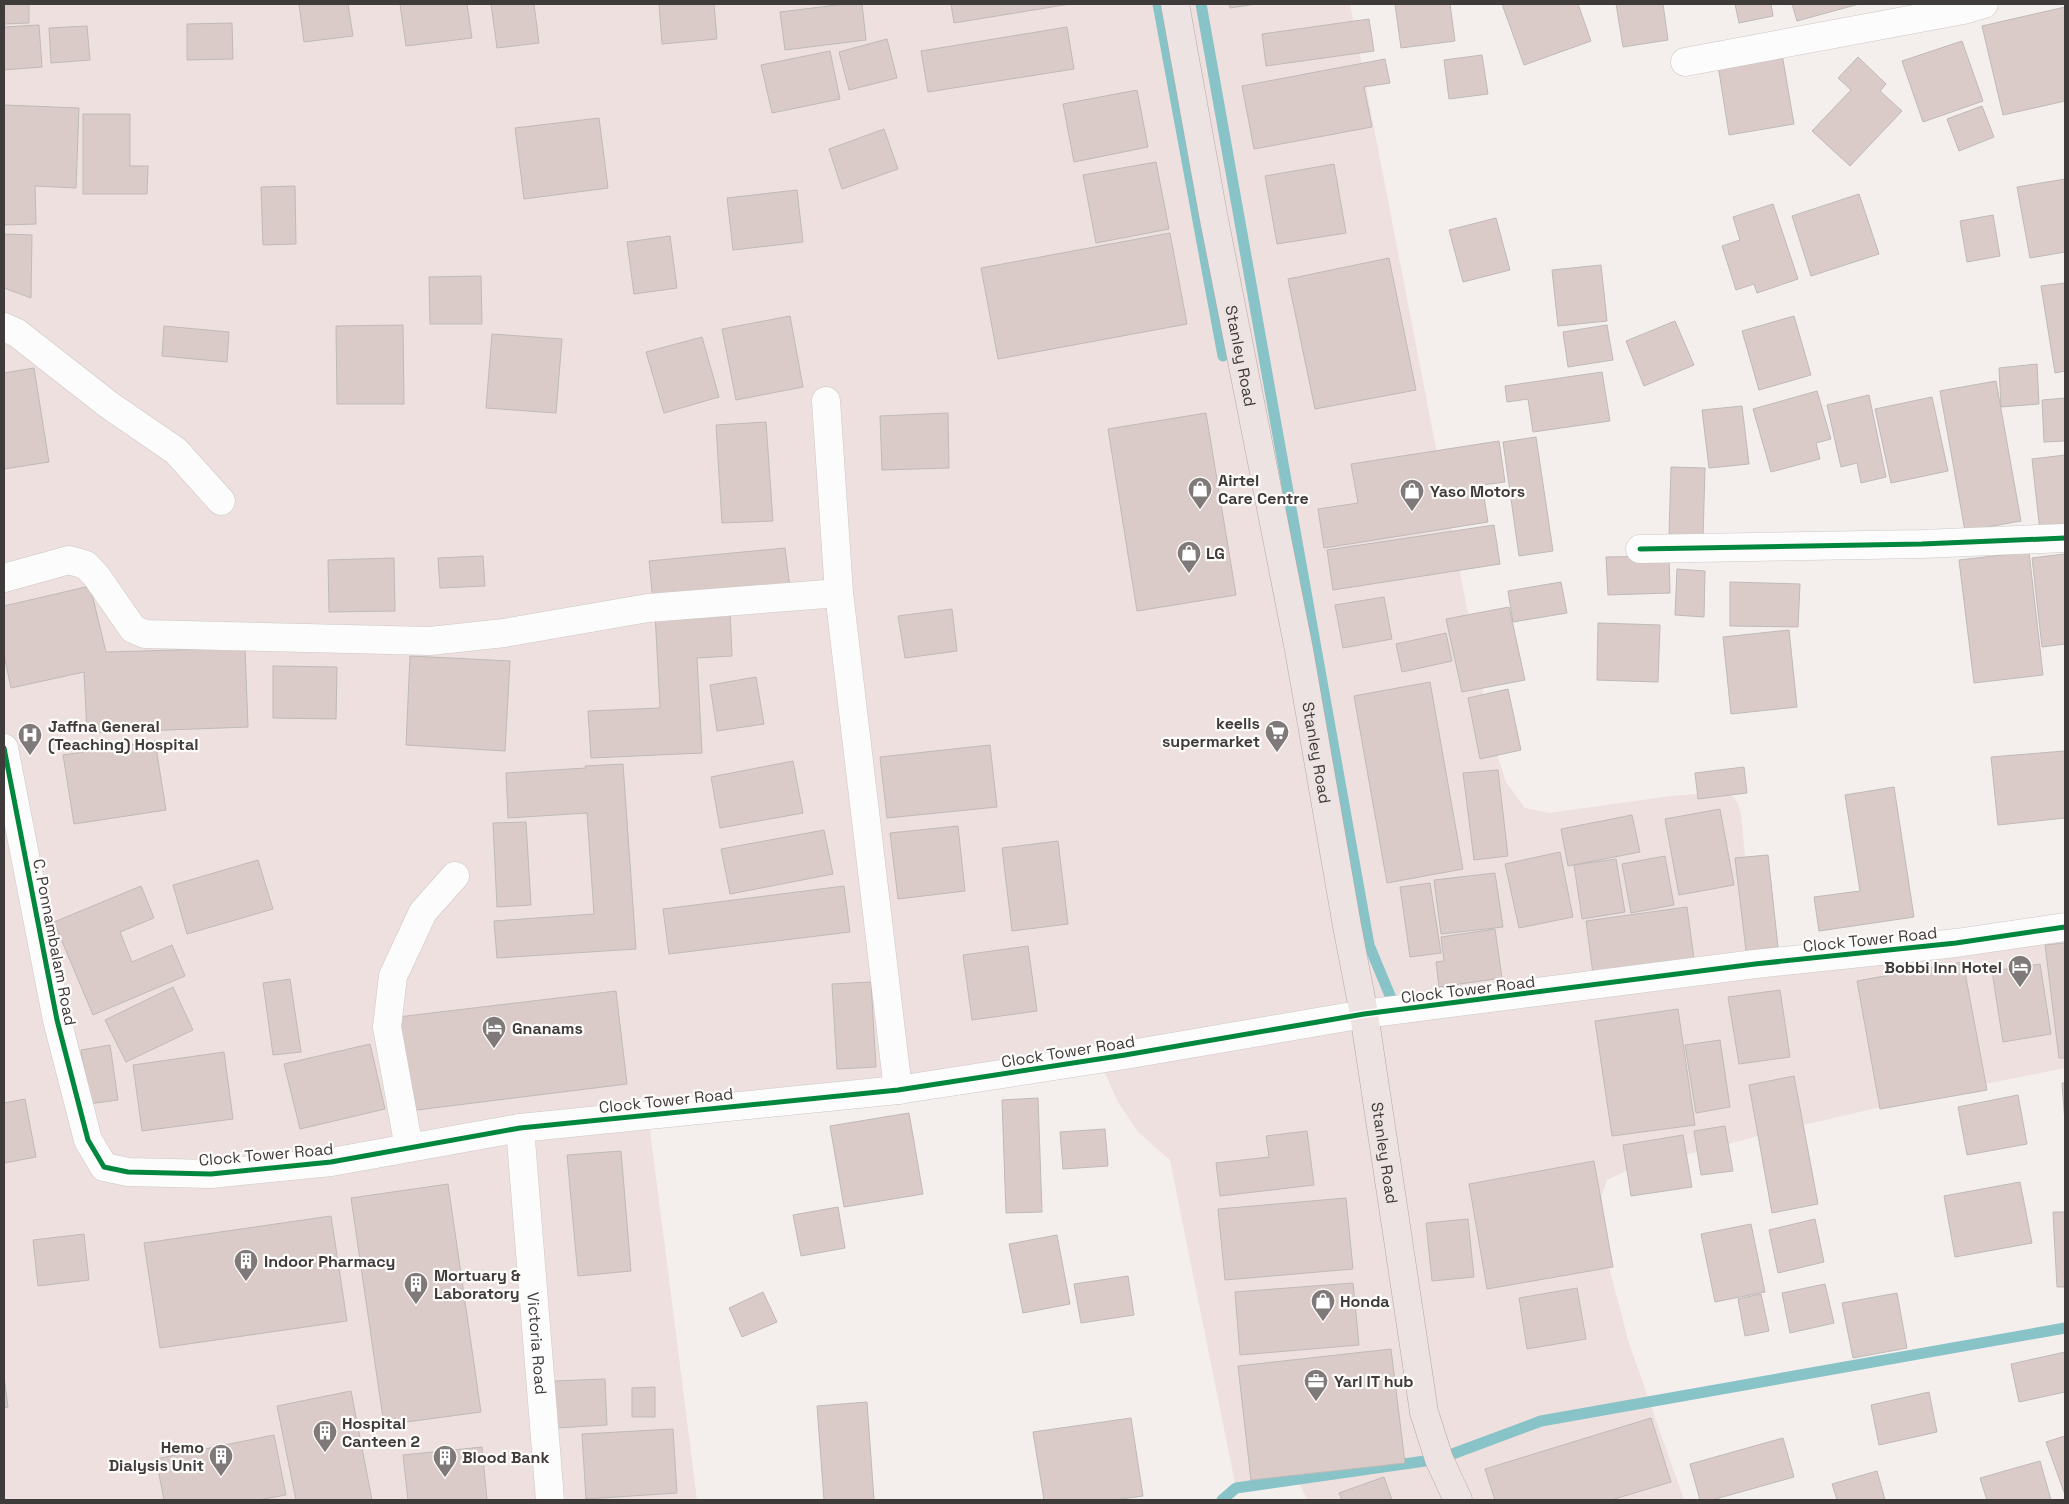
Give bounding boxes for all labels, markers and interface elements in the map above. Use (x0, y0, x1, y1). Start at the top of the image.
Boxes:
street label: Stanley Road (1220, 304, 1261, 408)
place label: Airtel Care Centre (1218, 470, 1309, 509)
shop icon: Airtel Care Centre (1187, 476, 1213, 510)
shop icon: Yaso Motors (1399, 478, 1425, 512)
place label: Yaso Motors (1430, 481, 1525, 502)
shop icon: LG (1176, 540, 1202, 574)
place label: LG (1206, 543, 1225, 564)
street label: Stanley Road (1297, 700, 1336, 805)
place label: keells supermarket (1162, 713, 1260, 752)
place label: Jaffna General (Teaching) Hospital (48, 716, 198, 755)
supermarket icon: keells supermarket (1264, 719, 1290, 753)
hospital icon: Jaffna General (Teaching) Hospital (17, 722, 43, 756)
street label: C. Ponnambalam Road (28, 857, 81, 1027)
street label: Clock Tower Road (1802, 922, 1938, 957)
hotel icon: Bobbi Inn Hotel (2007, 954, 2033, 988)
place label: Bobbi Inn Hotel (1884, 957, 2002, 978)
street label: Clock Tower Road (1400, 971, 1536, 1008)
hotel icon: Gnanams (481, 1015, 507, 1049)
place label: Gnanams (512, 1018, 583, 1039)
street label: Clock Tower Road (1000, 1031, 1136, 1072)
street label: Clock Tower Road (598, 1083, 734, 1118)
street label: Stanley Road (1366, 1101, 1402, 1205)
street label: Clock Tower Road (198, 1138, 334, 1171)
building icon: Indoor Pharmacy (233, 1248, 259, 1282)
place label: Indoor Pharmacy (264, 1251, 395, 1272)
place label: Mortuary & Laboratory (434, 1265, 521, 1304)
building icon: Mortuary & Laboratory (403, 1271, 429, 1305)
shop icon: Honda (1310, 1288, 1336, 1322)
street label: Victoria Road (522, 1291, 551, 1395)
place label: Honda (1340, 1291, 1390, 1312)
office icon: Yarl IT hub (1303, 1368, 1329, 1402)
place label: Yarl IT hub (1334, 1371, 1414, 1392)
place label: Hospital Canteen 2 (342, 1413, 420, 1452)
building icon: Hospital Canteen 2 (312, 1419, 338, 1453)
place label: Hemo Dialysis Unit (108, 1437, 204, 1476)
building icon: Hemo Dialysis Unit (208, 1443, 234, 1477)
building icon: Blood Bank (432, 1444, 458, 1478)
place label: Blood Bank (462, 1447, 550, 1468)

